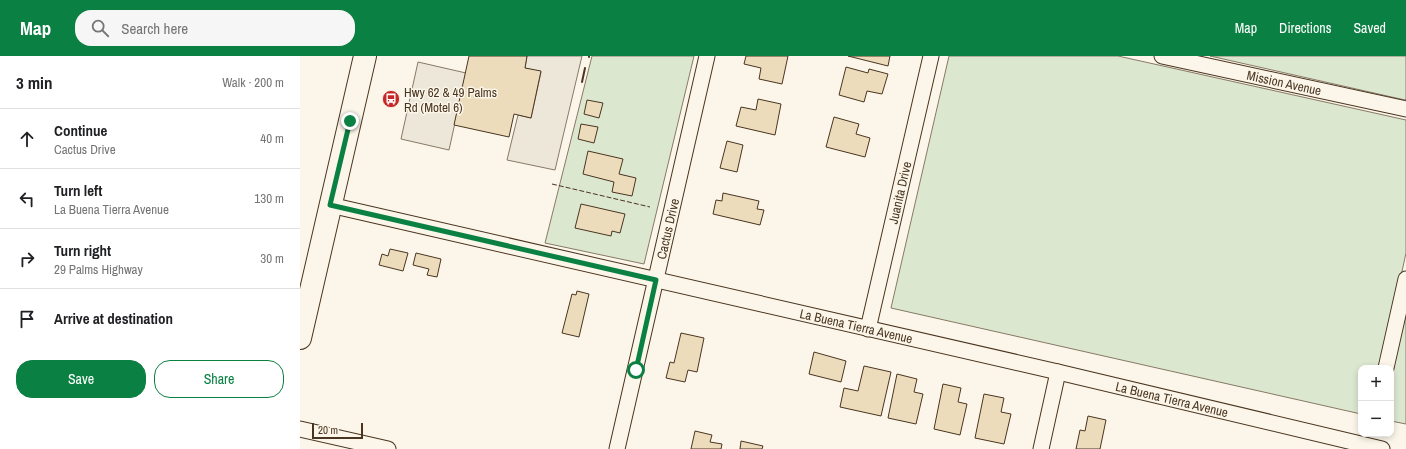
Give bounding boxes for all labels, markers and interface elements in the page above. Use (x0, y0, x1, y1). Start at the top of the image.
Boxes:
search box (75, 10, 355, 46)
text: Map (20, 15, 51, 41)
icon: search (89, 17, 111, 39)
text: Search here (121, 18, 188, 39)
text: Map (1235, 19, 1257, 37)
text: Directions (1279, 19, 1331, 37)
text: Saved (1353, 19, 1386, 37)
street label: Mission Avenue (1245, 66, 1323, 99)
text: 3 min (16, 71, 52, 94)
text: Walk · 200 m (222, 74, 284, 91)
place label: Hwy 62 & 49 Palms Rd (Motel 6) (404, 84, 497, 116)
bus stop icon: Hwy 62 & 49 Palms Rd (Motel 6) (381, 89, 401, 109)
route end (341, 112, 359, 130)
text: Continue (54, 120, 107, 141)
icon: ahead (16, 128, 38, 150)
text: 40 m (260, 130, 284, 147)
text: Cactus Drive (54, 141, 116, 158)
street label: Juanita Drive (884, 160, 915, 225)
text: Turn left (54, 180, 102, 201)
icon: left (16, 188, 38, 210)
text: 130 m (254, 190, 284, 207)
street label: Cactus Drive (652, 197, 683, 261)
text: La Buena Tierra Avenue (54, 201, 169, 218)
text: Turn right (54, 240, 111, 261)
icon: right (16, 248, 38, 270)
text: 30 m (260, 250, 284, 267)
text: 29 Palms Highway (54, 261, 143, 278)
street label: La Buena Tierra Avenue (798, 305, 914, 347)
icon: arrive (16, 308, 38, 330)
text: Arrive at destination (54, 308, 173, 329)
button: Save (16, 360, 146, 398)
button: Share (154, 360, 284, 398)
route start (627, 361, 645, 379)
map controls (1358, 365, 1394, 437)
button: + (1358, 365, 1394, 401)
street label: La Buena Tierra Avenue (1114, 377, 1230, 421)
button: − (1358, 401, 1394, 437)
scale bar (312, 421, 363, 440)
text: 20 m (318, 423, 338, 437)

